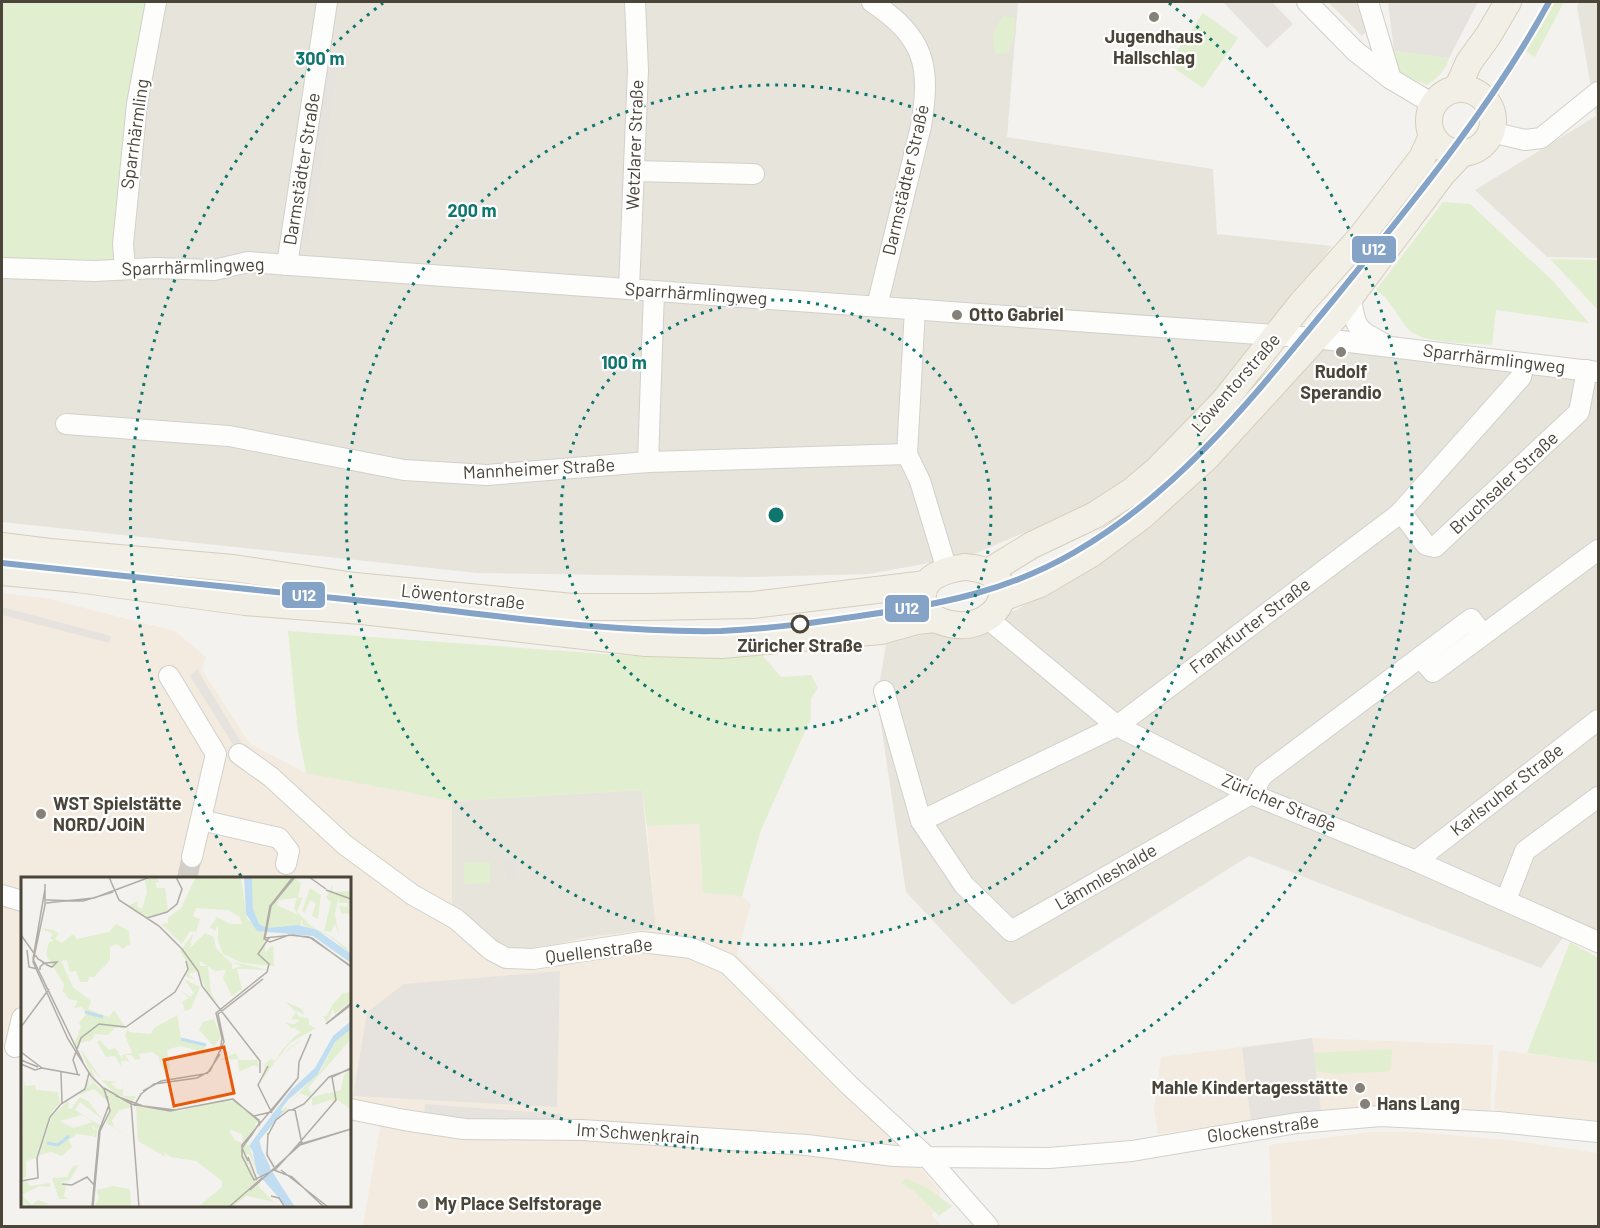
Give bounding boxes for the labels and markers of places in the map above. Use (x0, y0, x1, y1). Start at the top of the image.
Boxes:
marker: Jugendhaus Hallschlag (1147, 10, 1161, 24)
place label: Jugendhaus Hallschlag (1105, 25, 1203, 68)
place label: Otto Gabriel (969, 303, 1064, 325)
marker: Otto Gabriel (950, 308, 964, 322)
marker: Rudolf Sperandio (1334, 345, 1348, 359)
place label: Rudolf Sperandio (1300, 360, 1382, 403)
centre of rings (766, 505, 786, 525)
marker: Züricher Straße (791, 615, 809, 633)
place label: Züricher Straße (737, 634, 863, 656)
place label: WST Spielstätte NORD/JOiN (53, 792, 182, 835)
marker: WST Spielstätte NORD/JOiN (34, 807, 48, 821)
place label: Mahle Kindertagesstätte (1152, 1076, 1348, 1098)
marker: Mahle Kindertagesstätte (1353, 1081, 1367, 1095)
place label: Hans Lang (1377, 1092, 1460, 1114)
marker: Hans Lang (1358, 1097, 1372, 1111)
place label: My Place Selfstorage (435, 1192, 602, 1214)
marker: My Place Selfstorage (416, 1197, 430, 1211)

